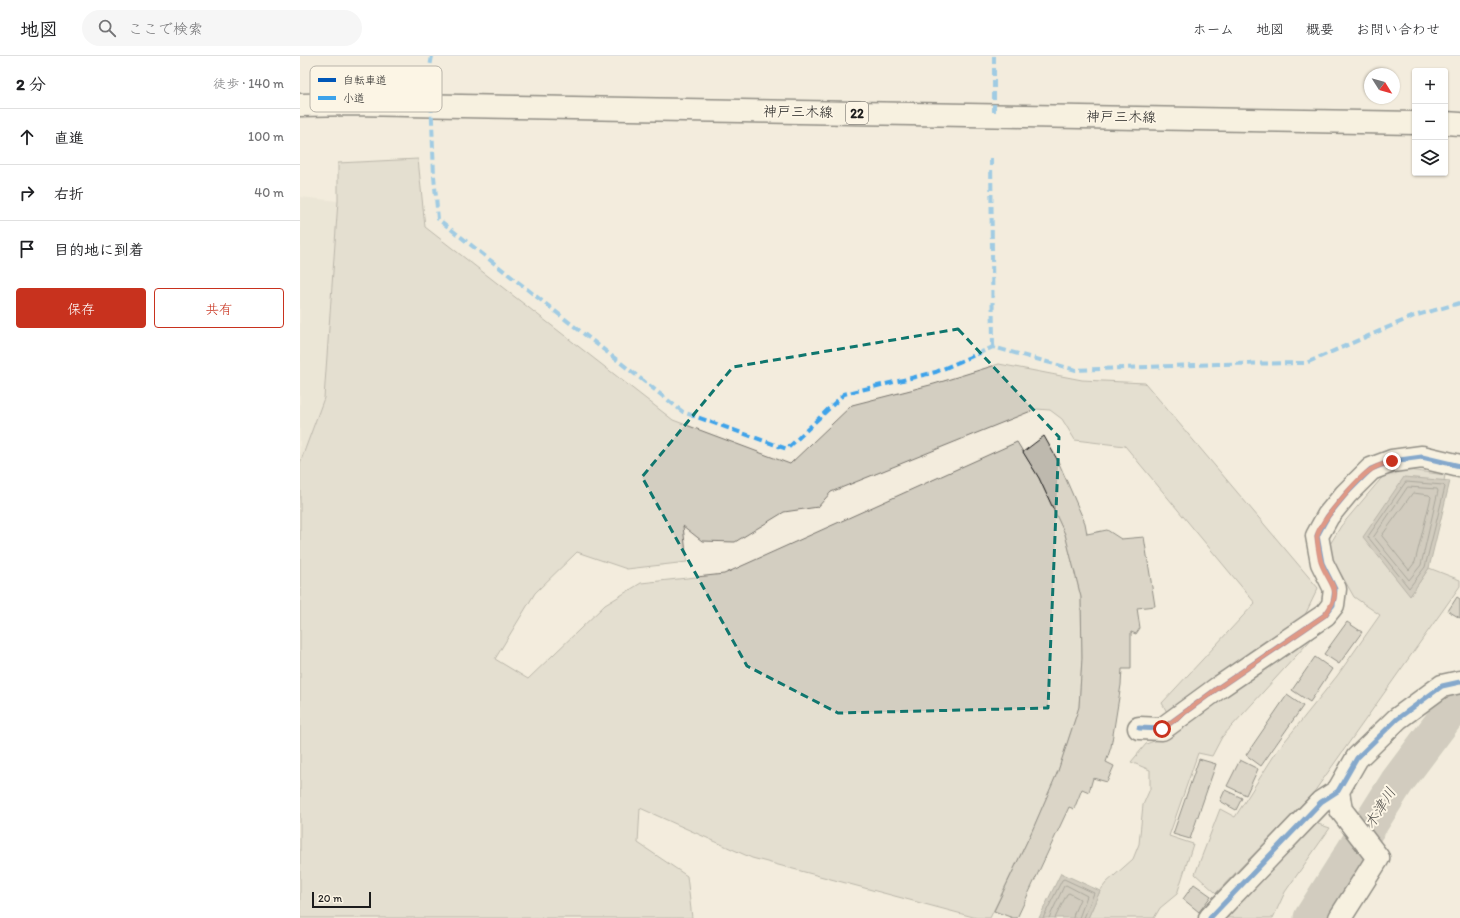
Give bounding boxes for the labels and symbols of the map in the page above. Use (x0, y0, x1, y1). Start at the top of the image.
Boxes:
legend (310, 66, 442, 112)
north arrow (1364, 68, 1400, 104)
text: 自転車道 (343, 74, 387, 87)
text: 小道 (343, 92, 365, 105)
road number: 22 (846, 102, 868, 124)
street label: 神戸三木線 (763, 103, 833, 121)
street label: 神戸三木線 (1086, 108, 1156, 126)
route end (1383, 452, 1401, 470)
route start (1153, 720, 1171, 738)
water label: 木津川 (1360, 784, 1400, 832)
scale bar (312, 890, 371, 909)

